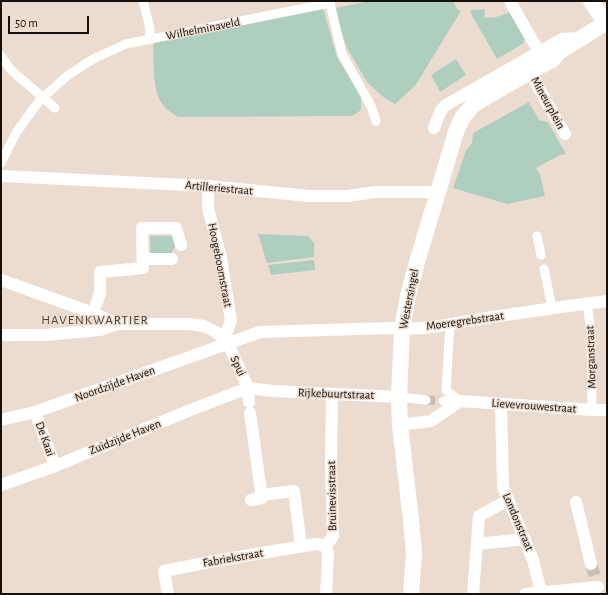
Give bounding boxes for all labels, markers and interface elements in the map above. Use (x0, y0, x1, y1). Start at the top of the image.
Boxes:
scale bar (10, 8, 91, 34)
street label: Wilhelminaveld (165, 15, 241, 43)
text: 50 m (15, 17, 38, 29)
street label: Mineurplein (528, 74, 568, 132)
street label: Artilleriestraat (184, 178, 254, 198)
street label: Hoogeboomstraat (205, 222, 235, 308)
street label: Westersingel (396, 268, 422, 330)
street label: Moeregrebstraat (425, 308, 505, 334)
district label: HAVENKWARTIER (41, 312, 149, 328)
street label: Morganstraat (583, 325, 599, 389)
street label: Spui (227, 354, 249, 378)
street label: Noordzijde Haven (73, 363, 157, 405)
street label: Rijkebuurtstraat (298, 385, 374, 403)
street label: Lievevrouwestraat (491, 396, 577, 416)
street label: Zuidzijde Haven (87, 416, 163, 458)
street label: De Kaai (32, 420, 58, 458)
street label: Bruinevisstraat (324, 461, 340, 531)
street label: Londonstraat (499, 491, 537, 553)
street label: Fabriekstraat (202, 546, 264, 570)

